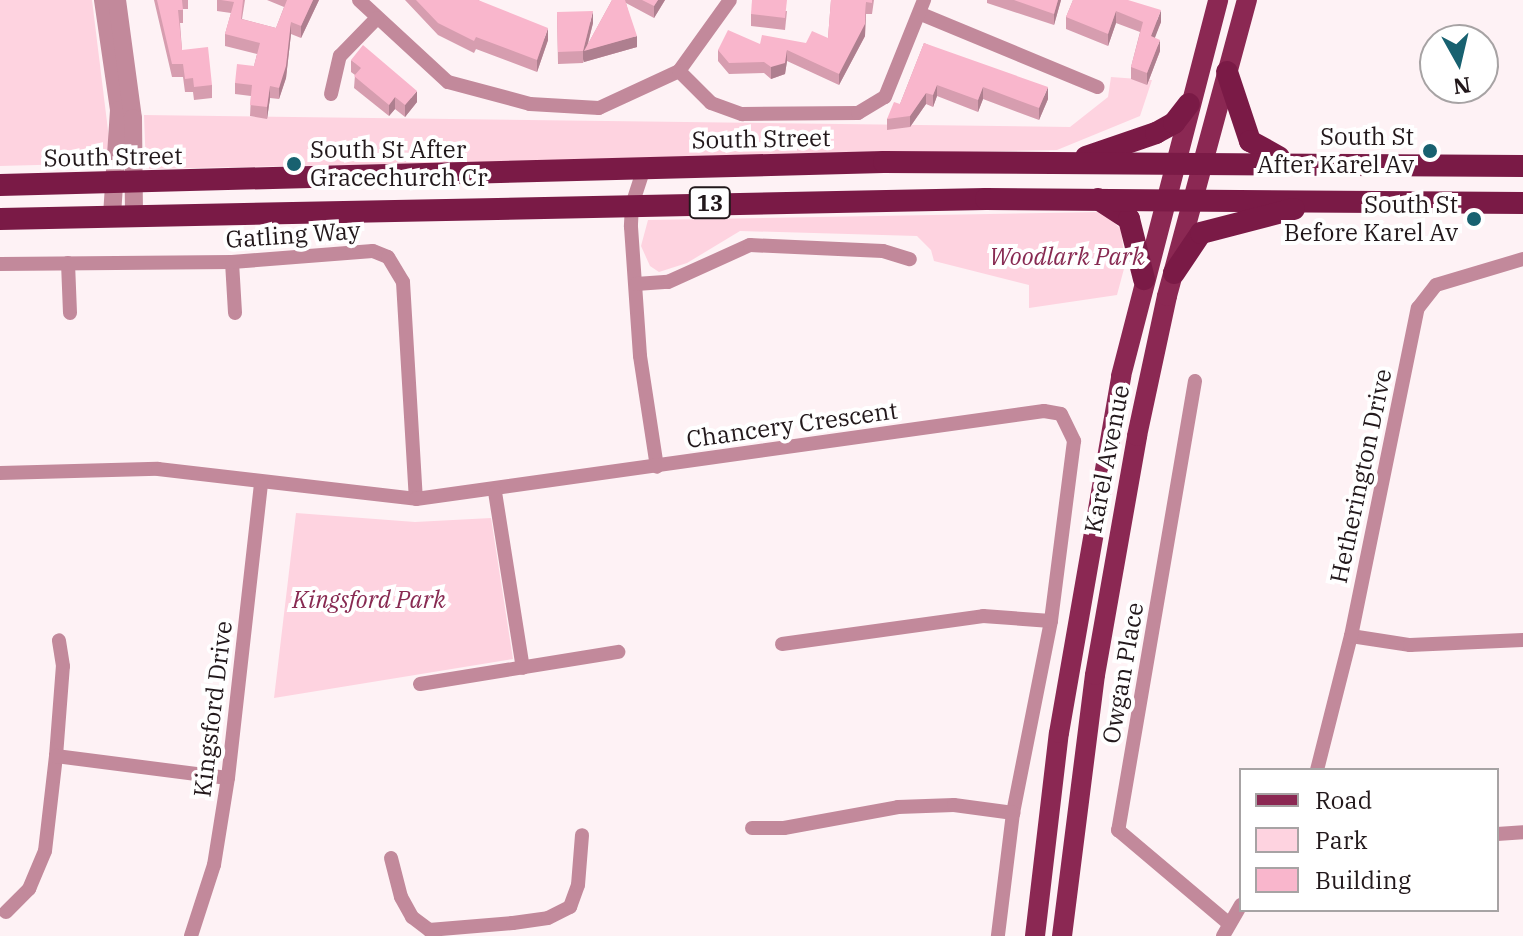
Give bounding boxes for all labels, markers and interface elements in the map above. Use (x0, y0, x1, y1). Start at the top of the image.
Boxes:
north arrow (1419, 24, 1499, 104)
text: N (1451, 71, 1473, 102)
street label: South Street (691, 123, 831, 155)
place label: South St After Karel Av (1257, 123, 1414, 179)
place label: South St After Gracechurch Cr (310, 136, 488, 192)
street label: South Street (43, 141, 183, 173)
marker: South St After Karel Av (1421, 142, 1439, 160)
marker: South St After Gracechurch Cr (285, 155, 303, 173)
road number: 13 (688, 185, 732, 221)
place label: South St Before Karel Av (1284, 191, 1458, 247)
marker: South St Before Karel Av (1465, 210, 1483, 228)
street label: Gatling Way (225, 216, 361, 254)
park label: Woodlark Park (989, 243, 1145, 271)
street label: Hetherington Drive (1324, 366, 1398, 586)
street label: Karel Avenue (1079, 382, 1135, 536)
street label: Chancery Crescent (685, 396, 899, 454)
park label: Kingsford Park (292, 586, 446, 614)
street label: Owgan Place (1096, 600, 1150, 746)
street label: Kingsford Drive (188, 619, 238, 799)
legend (1239, 768, 1499, 912)
text: Road (1315, 784, 1372, 816)
text: Park (1315, 824, 1367, 856)
text: Building (1315, 864, 1411, 896)

